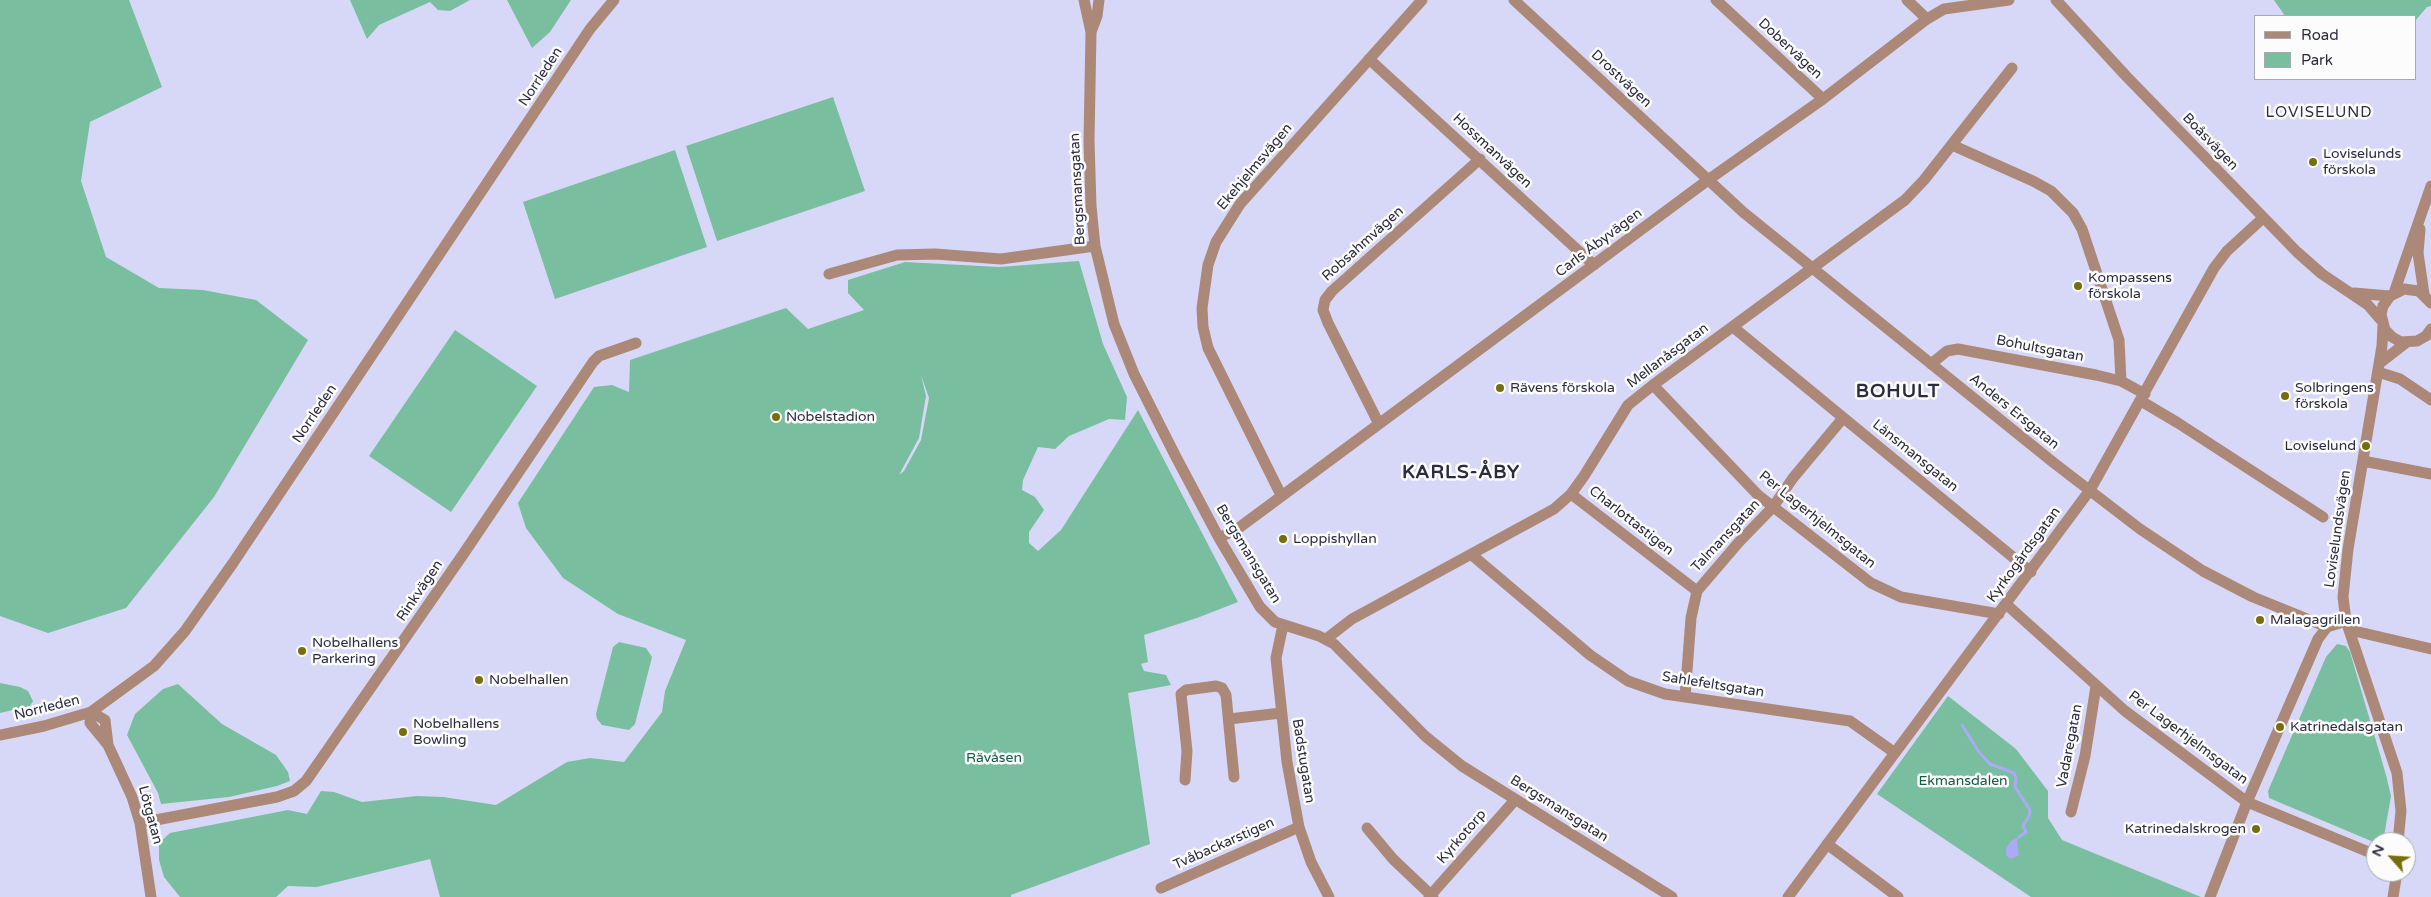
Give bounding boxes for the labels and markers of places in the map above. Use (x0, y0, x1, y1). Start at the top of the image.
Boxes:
place label: Loviselunds förskola (2323, 146, 2401, 178)
marker: Loviselunds förskola (2307, 156, 2319, 168)
place label: Kompassens förskola (2088, 270, 2172, 302)
marker: Kompassens förskola (2072, 280, 2084, 292)
place label: Rävens förskola (1510, 380, 1615, 396)
place label: Solbringens förskola (2295, 380, 2374, 412)
marker: Rävens förskola (1494, 382, 1506, 394)
marker: Solbringens förskola (2279, 390, 2291, 402)
place label: Nobelstadion (786, 409, 875, 425)
marker: Nobelstadion (770, 411, 782, 423)
place label: Loviselund (2285, 438, 2356, 454)
marker: Loviselund (2360, 440, 2372, 452)
place label: Loppishyllan (1293, 531, 1377, 547)
marker: Loppishyllan (1277, 533, 1289, 545)
place label: Malagagrillen (2270, 612, 2361, 628)
marker: Malagagrillen (2254, 614, 2266, 626)
place label: Nobelhallens Parkering (312, 635, 398, 668)
marker: Nobelhallens Parkering (296, 645, 308, 657)
place label: Nobelhallen (489, 672, 569, 688)
marker: Nobelhallen (473, 674, 485, 686)
place label: Nobelhallens Bowling (413, 716, 499, 749)
place label: Katrinedalsgatan (2290, 719, 2403, 735)
marker: Katrinedalsgatan (2274, 721, 2286, 733)
marker: Nobelhallens Bowling (397, 726, 409, 738)
place label: Katrinedalskrogen (2125, 821, 2246, 837)
marker: Katrinedalskrogen (2250, 823, 2262, 835)

